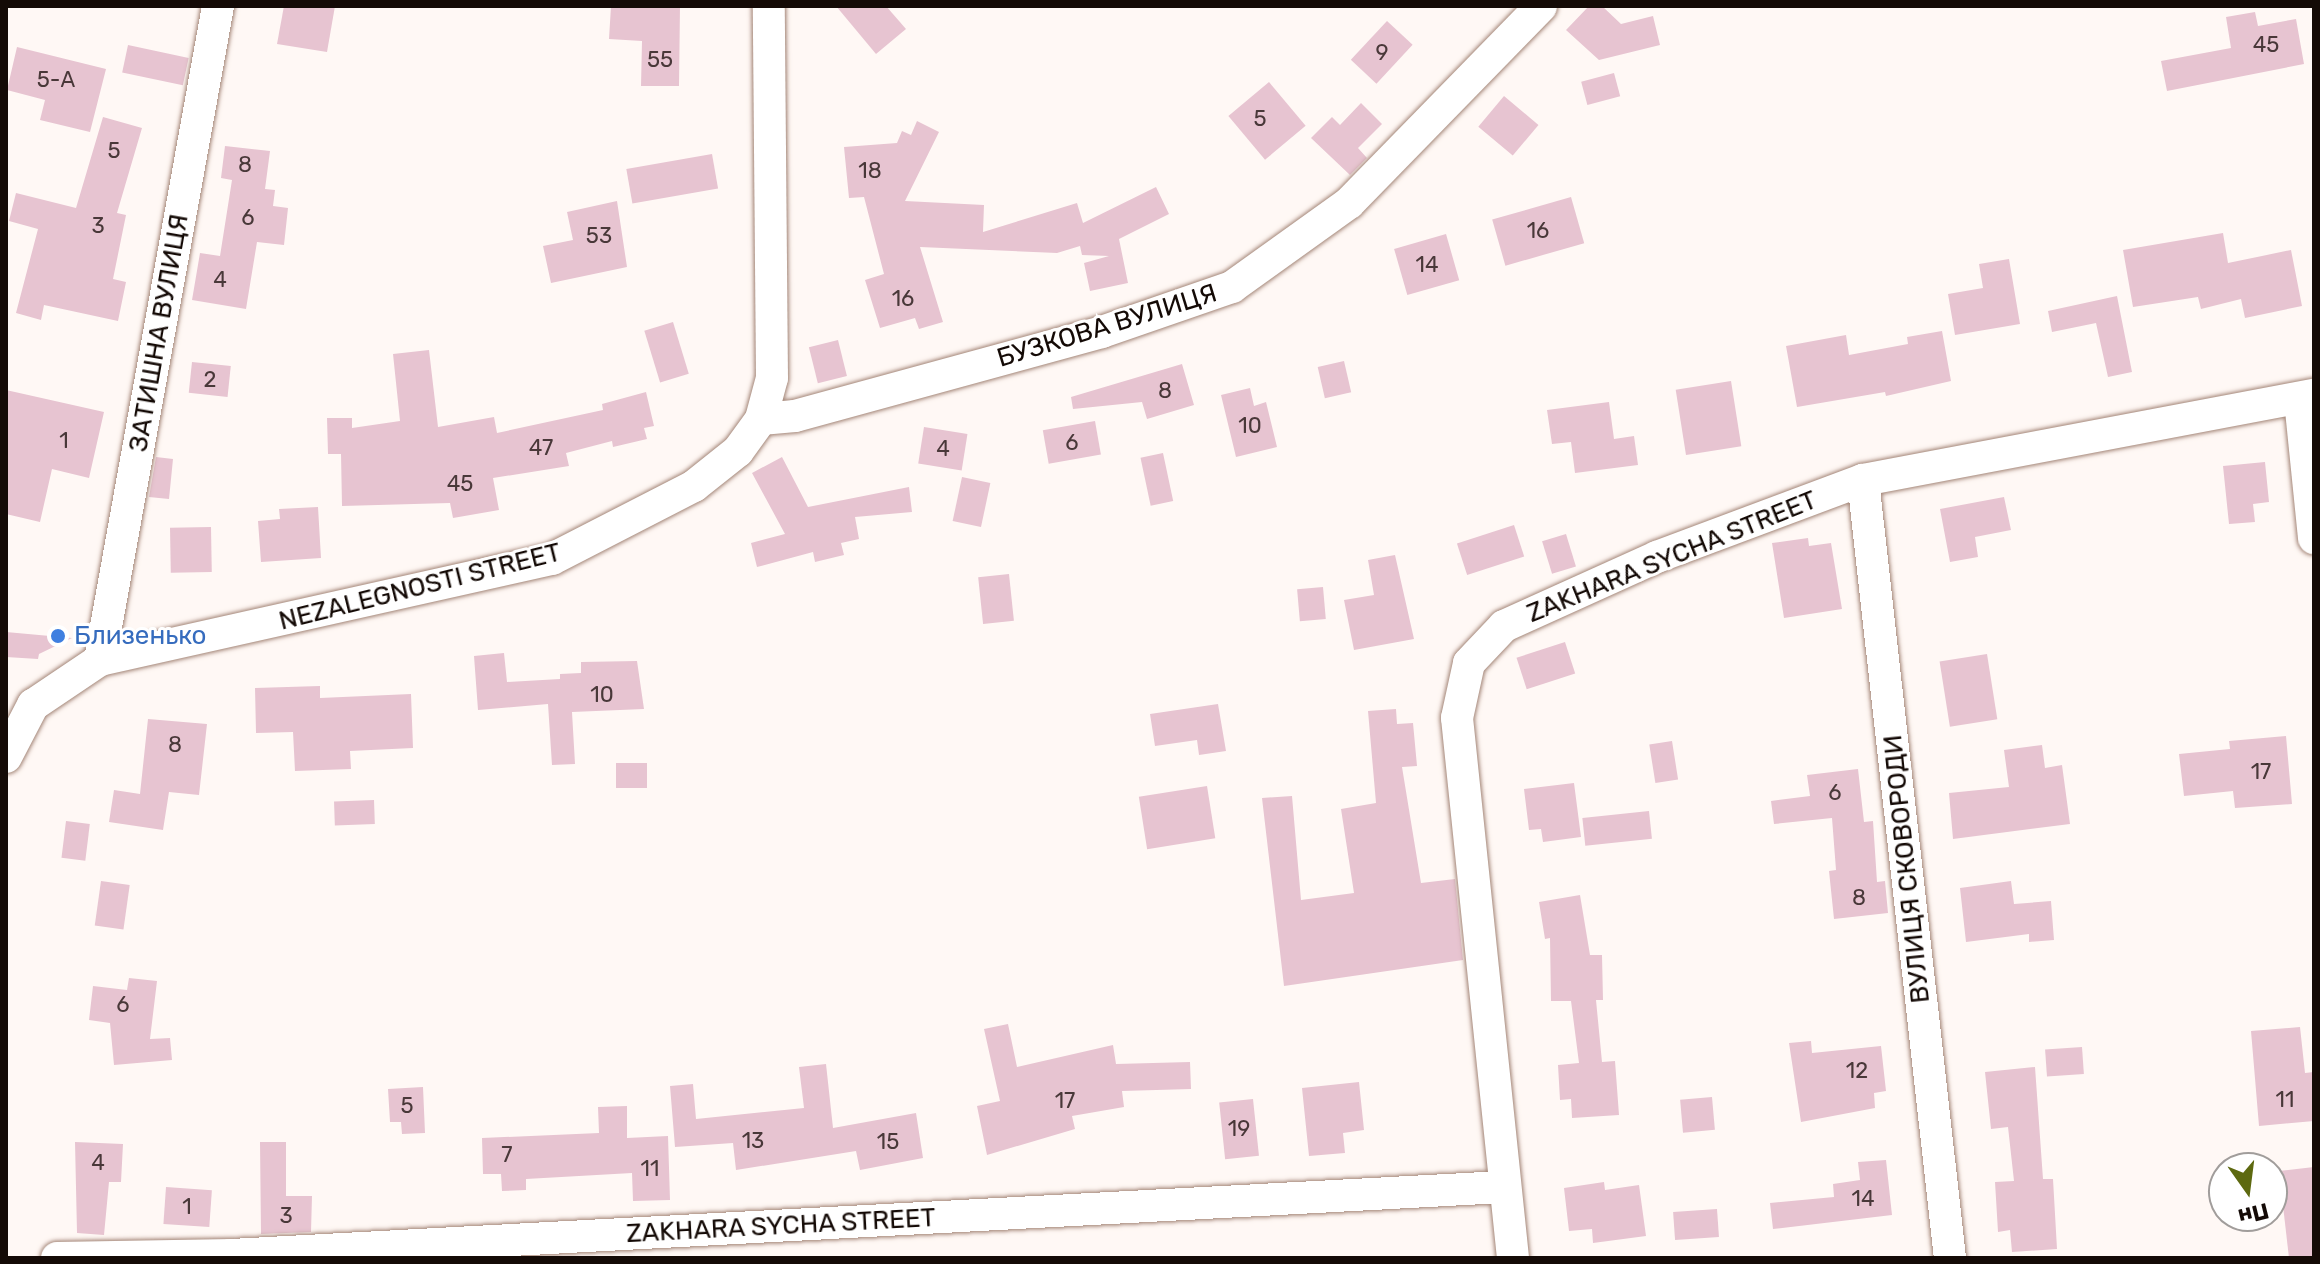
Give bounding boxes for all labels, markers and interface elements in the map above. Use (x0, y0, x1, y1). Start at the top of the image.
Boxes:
house number: 45 (2253, 32, 2279, 58)
house number: 9 (1375, 40, 1389, 66)
house number: 55 (647, 47, 673, 73)
house number: 5-А (37, 67, 75, 93)
house number: 5 (1253, 106, 1267, 132)
house number: 5 (107, 138, 121, 164)
house number: 8 (238, 152, 252, 178)
house number: 18 (858, 158, 882, 184)
house number: 6 (241, 205, 255, 231)
street label: ЗАТИШНА ВУЛИЦЯ (123, 212, 195, 454)
house number: 3 (91, 213, 105, 239)
house number: 16 (1527, 218, 1549, 244)
house number: 53 (586, 223, 612, 249)
house number: 14 (1415, 252, 1439, 278)
house number: 4 (213, 267, 227, 293)
street label: БУЗКОВА ВУЛИЦЯ (993, 278, 1221, 374)
house number: 16 (892, 286, 914, 312)
house number: 2 (204, 367, 216, 393)
house number: 8 (1158, 378, 1172, 404)
house number: 10 (1238, 413, 1262, 439)
house number: 1 (59, 428, 69, 454)
house number: 6 (1065, 430, 1079, 456)
house number: 47 (529, 435, 553, 461)
house number: 4 (936, 436, 950, 462)
house number: 45 (447, 471, 473, 497)
street label: ZAKHARA SYCHA STREET (1522, 484, 1822, 630)
street label: NEZALEGNOSTI STREET (276, 537, 564, 637)
place label: Близенько (74, 620, 207, 652)
marker: Близенько (49, 627, 67, 645)
house number: 10 (590, 682, 614, 708)
house number: 8 (168, 732, 182, 758)
street label: ВУЛИЦЯ СКОВОРОДИ (1877, 733, 1937, 1005)
house number: 17 (2251, 759, 2271, 785)
house number: 6 (1828, 780, 1842, 806)
house number: 8 (1852, 885, 1866, 911)
house number: 6 (116, 992, 130, 1018)
house number: 12 (1846, 1058, 1868, 1084)
house number: 11 (2276, 1087, 2294, 1113)
house number: 17 (1055, 1088, 1075, 1114)
house number: 5 (400, 1093, 414, 1119)
house number: 19 (1228, 1116, 1250, 1142)
house number: 13 (742, 1128, 764, 1154)
house number: 15 (877, 1129, 899, 1155)
house number: 7 (501, 1142, 513, 1168)
house number: 4 (91, 1150, 105, 1176)
north arrow (2208, 1152, 2288, 1232)
house number: 11 (641, 1156, 659, 1182)
house number: 14 (1851, 1186, 1875, 1212)
house number: 1 (182, 1194, 192, 1220)
text: Пн (2235, 1197, 2271, 1231)
street label: ZAKHARA SYCHA STREET (625, 1202, 937, 1250)
house number: 3 (279, 1203, 293, 1229)

